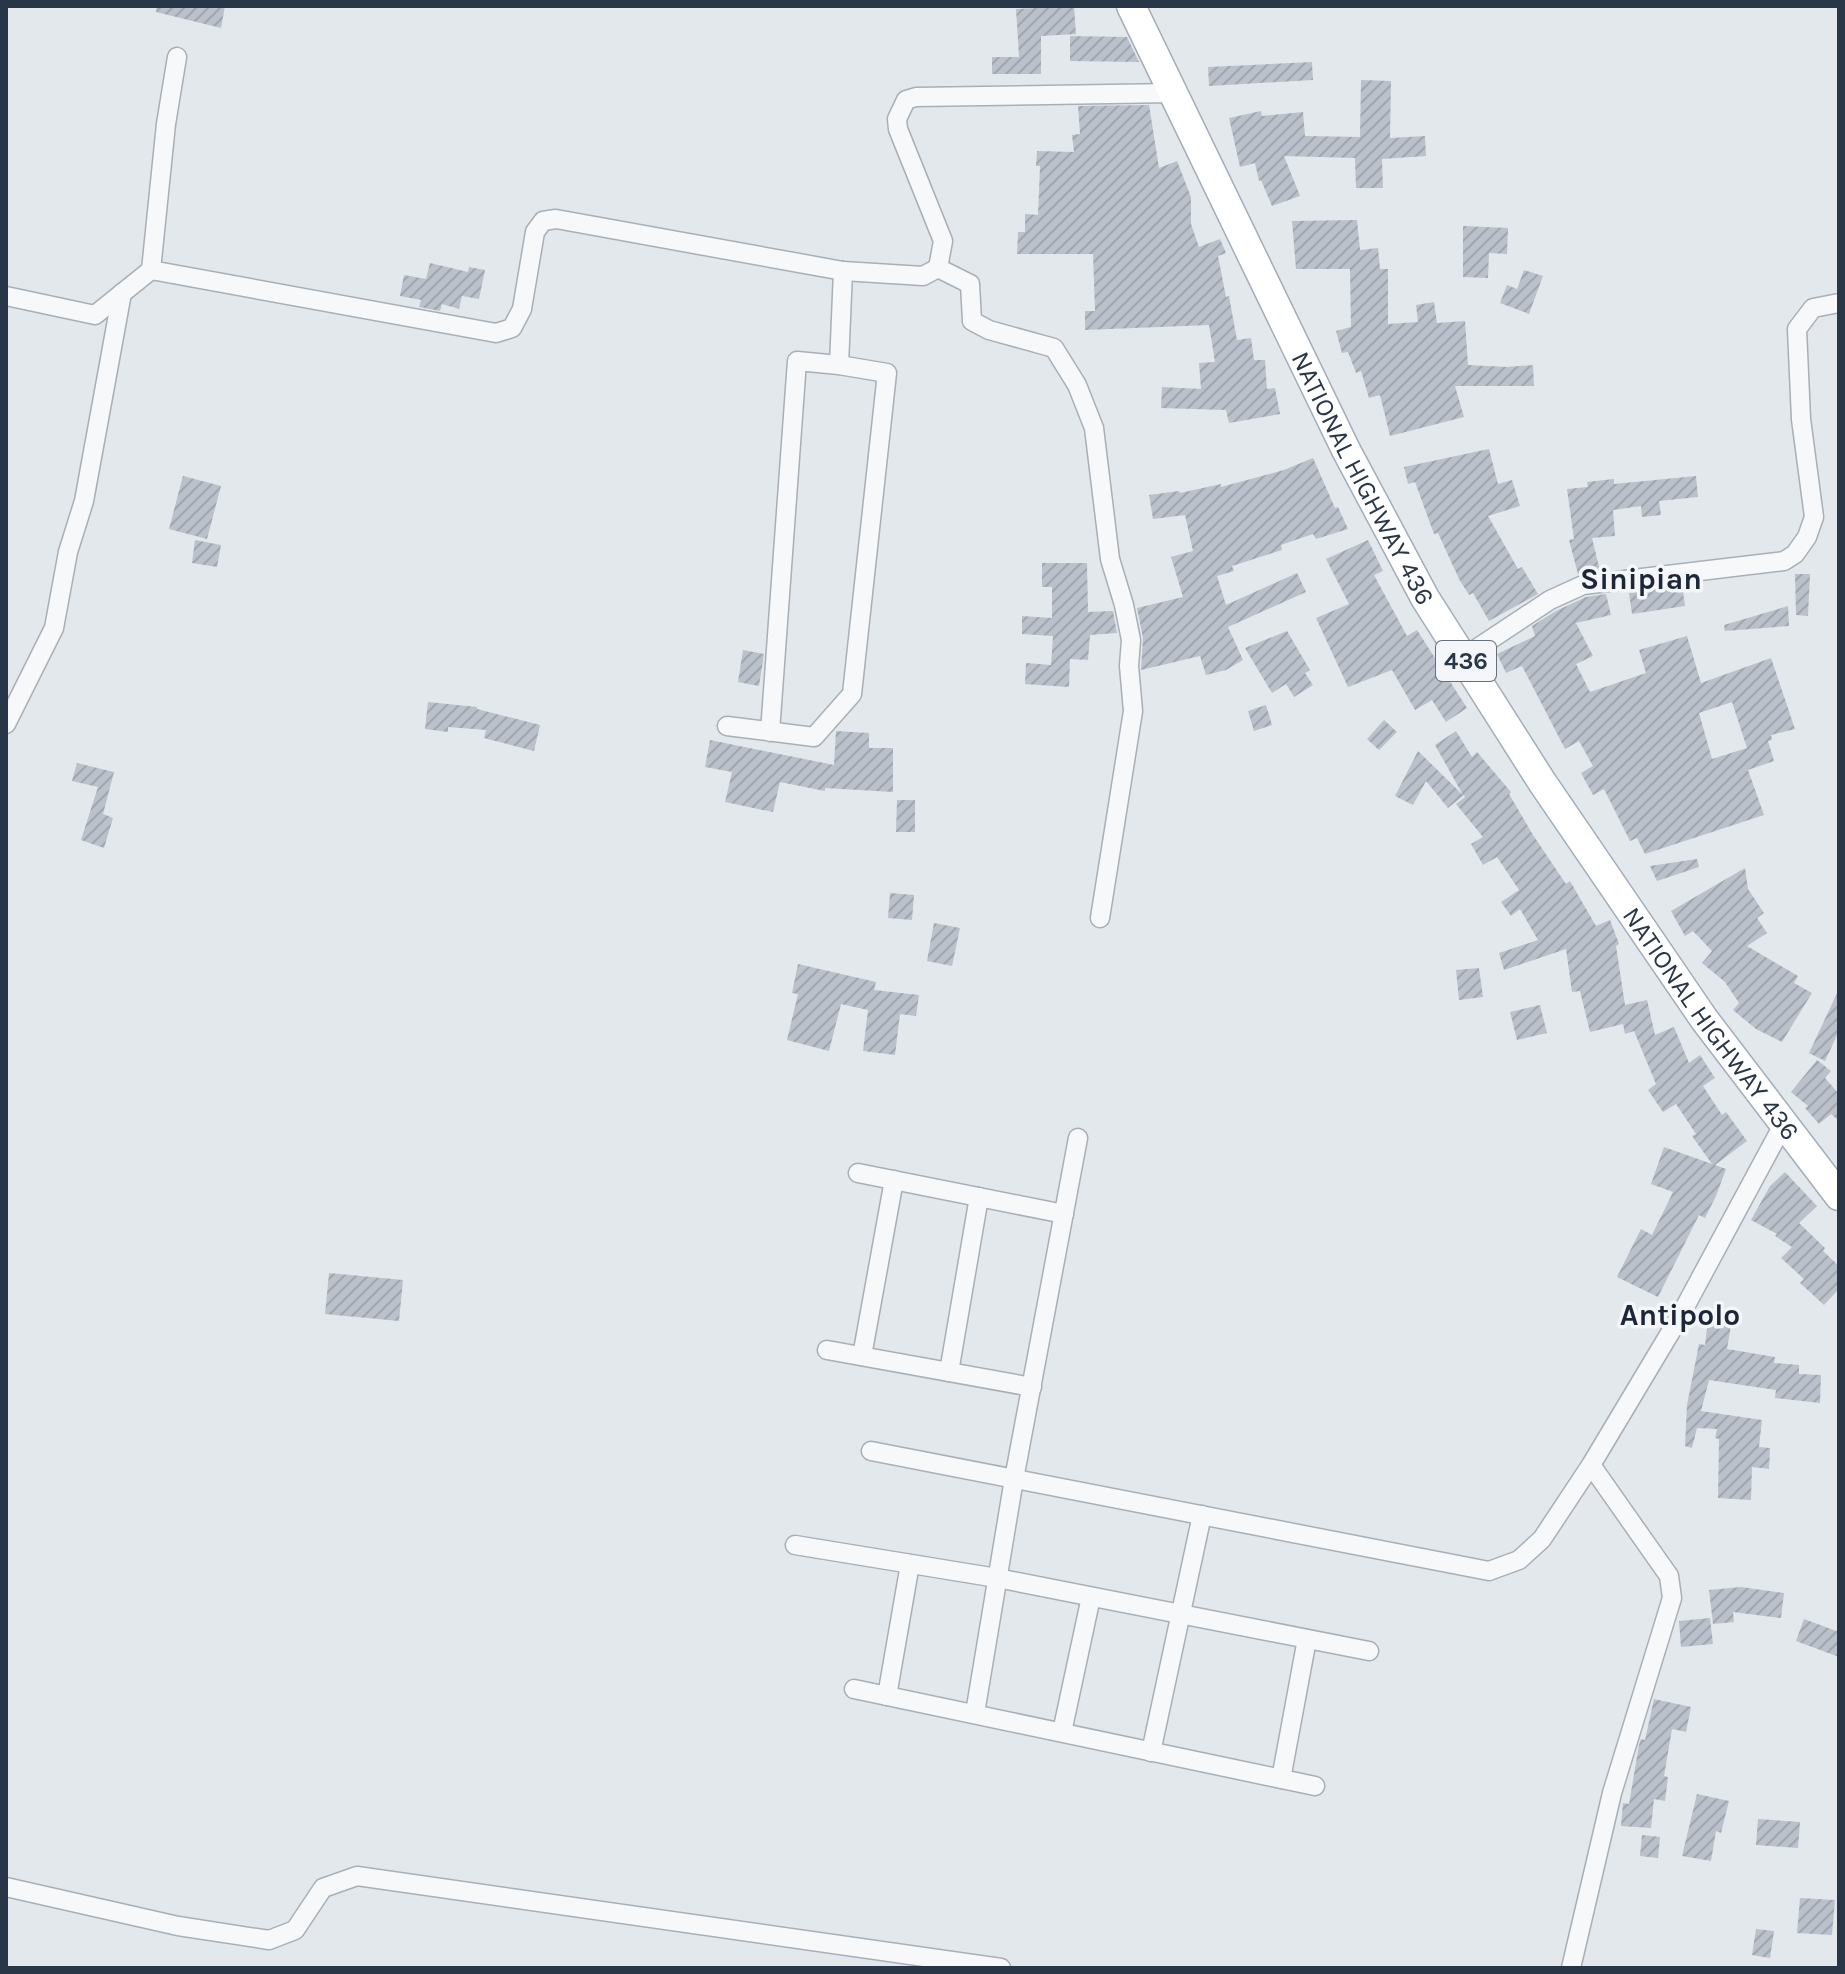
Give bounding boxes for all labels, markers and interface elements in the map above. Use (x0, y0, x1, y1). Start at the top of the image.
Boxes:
street label: NATIONAL HIGHWAY 436 (1285, 346, 1441, 610)
district label: Sinipian (1580, 561, 1702, 597)
road number: 436 (1436, 641, 1496, 681)
street label: NATIONAL HIGHWAY 436 (1616, 901, 1806, 1146)
district label: Antipolo (1620, 1297, 1740, 1333)

